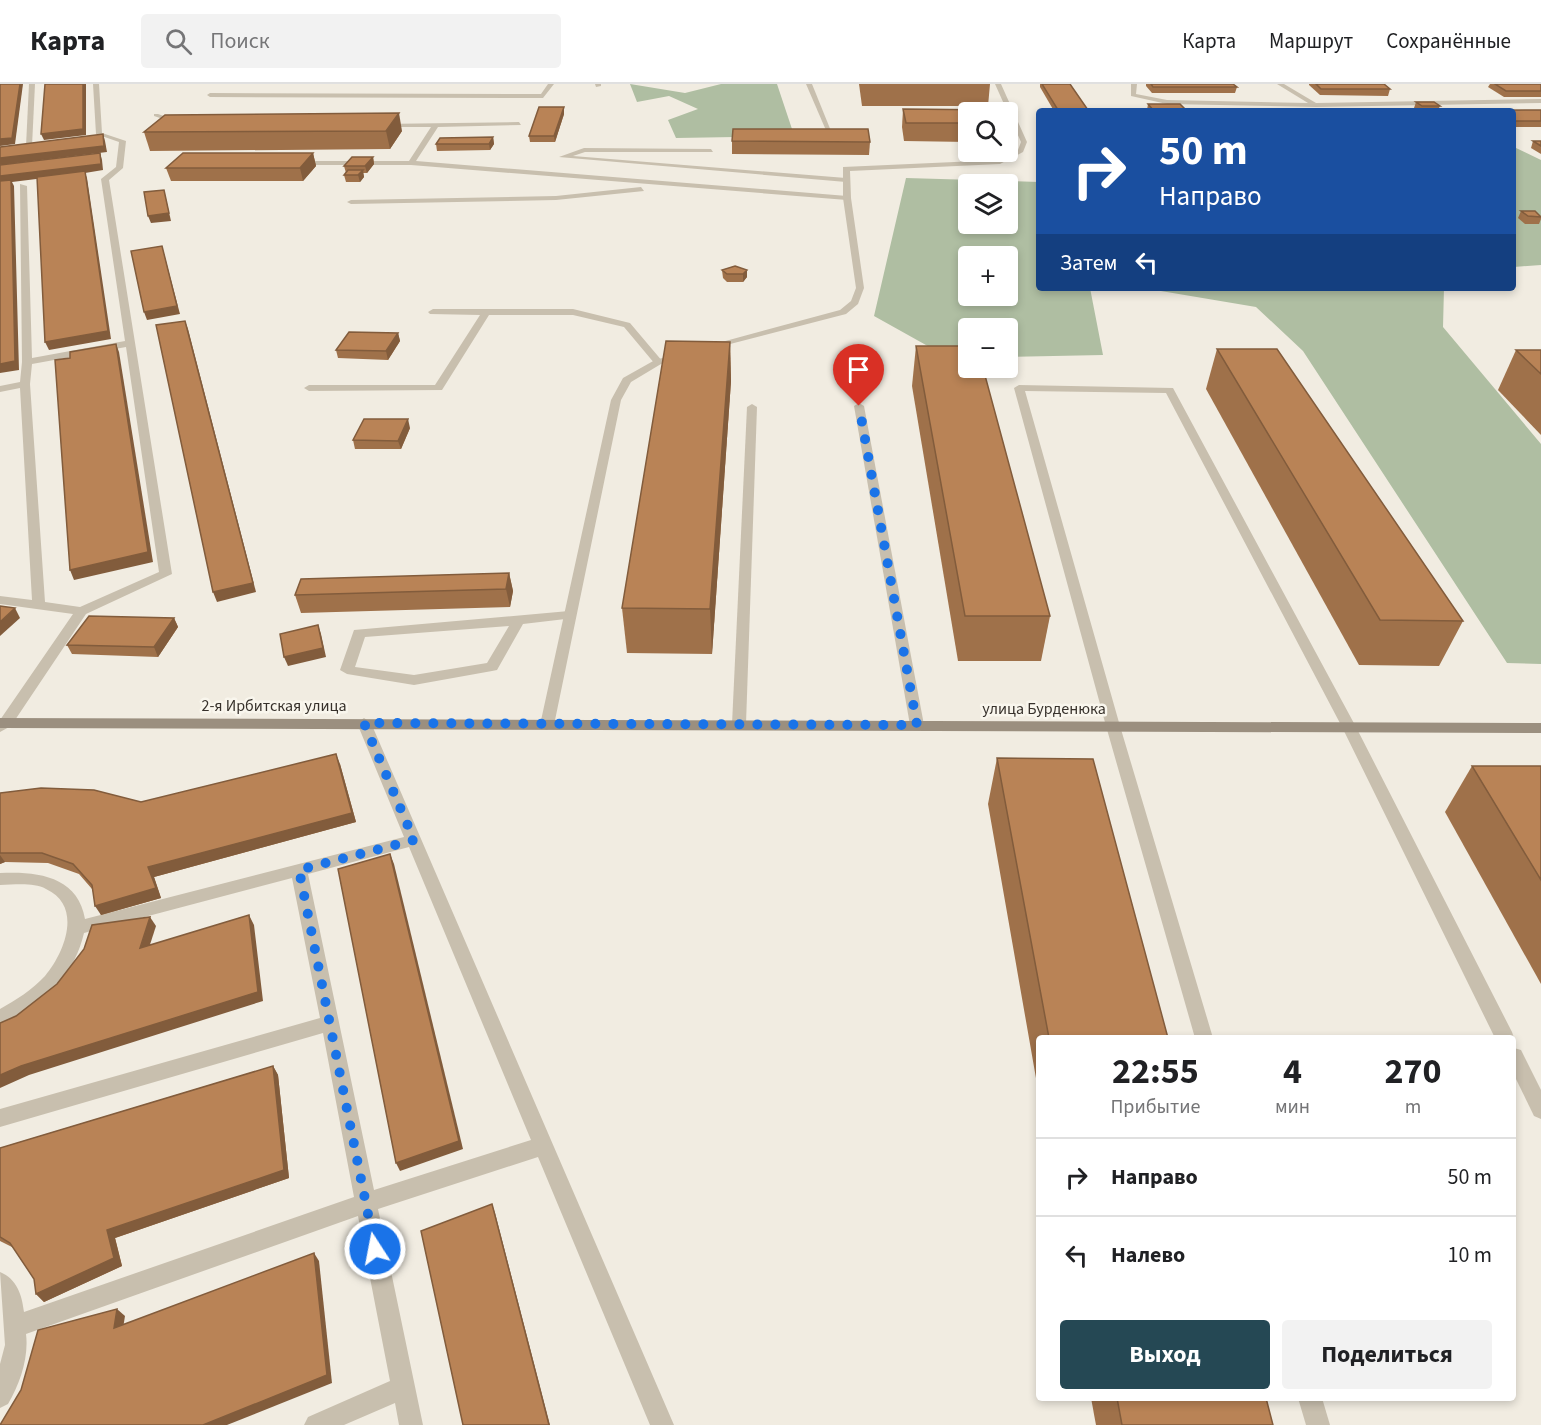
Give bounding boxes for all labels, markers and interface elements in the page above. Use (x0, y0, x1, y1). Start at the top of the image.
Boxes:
search box (141, 14, 561, 68)
text: Карта (30, 21, 105, 61)
icon: search (162, 25, 195, 58)
text: Поиск (210, 25, 270, 57)
text: Карта (1182, 26, 1236, 56)
text: Маршрут (1269, 26, 1353, 56)
text: Сохранённые (1386, 26, 1511, 56)
map controls (958, 102, 1018, 378)
button: search (958, 102, 1018, 162)
text: 50 m (1159, 121, 1248, 181)
icon: right (1060, 132, 1138, 210)
button: layers (958, 174, 1018, 234)
text: Направо (1159, 177, 1262, 216)
button: + (958, 246, 1018, 306)
icon: left (1130, 246, 1163, 279)
text: Затем (1060, 247, 1118, 279)
button: − (958, 318, 1018, 378)
pin (833, 344, 884, 406)
icon: arrive (842, 353, 875, 386)
street label: 2-я Ирбитская улица (201, 695, 347, 717)
street label: улица Бурденюка (982, 698, 1106, 720)
text: 22:55 (1112, 1046, 1199, 1097)
text: 4 (1283, 1046, 1302, 1097)
text: 270 (1385, 1046, 1442, 1097)
text: Прибытие (1110, 1093, 1201, 1121)
text: мин (1275, 1093, 1310, 1121)
text: m (1405, 1093, 1421, 1121)
icon: right (1060, 1161, 1093, 1194)
text: Направо (1111, 1161, 1198, 1193)
text: 50 m (1447, 1161, 1492, 1193)
position arrow (343, 1217, 407, 1281)
icon: left (1060, 1239, 1093, 1272)
text: Налево (1111, 1239, 1185, 1271)
text: 10 m (1447, 1239, 1492, 1271)
button: Выход (1060, 1320, 1270, 1389)
button: Поделиться (1282, 1320, 1492, 1389)

